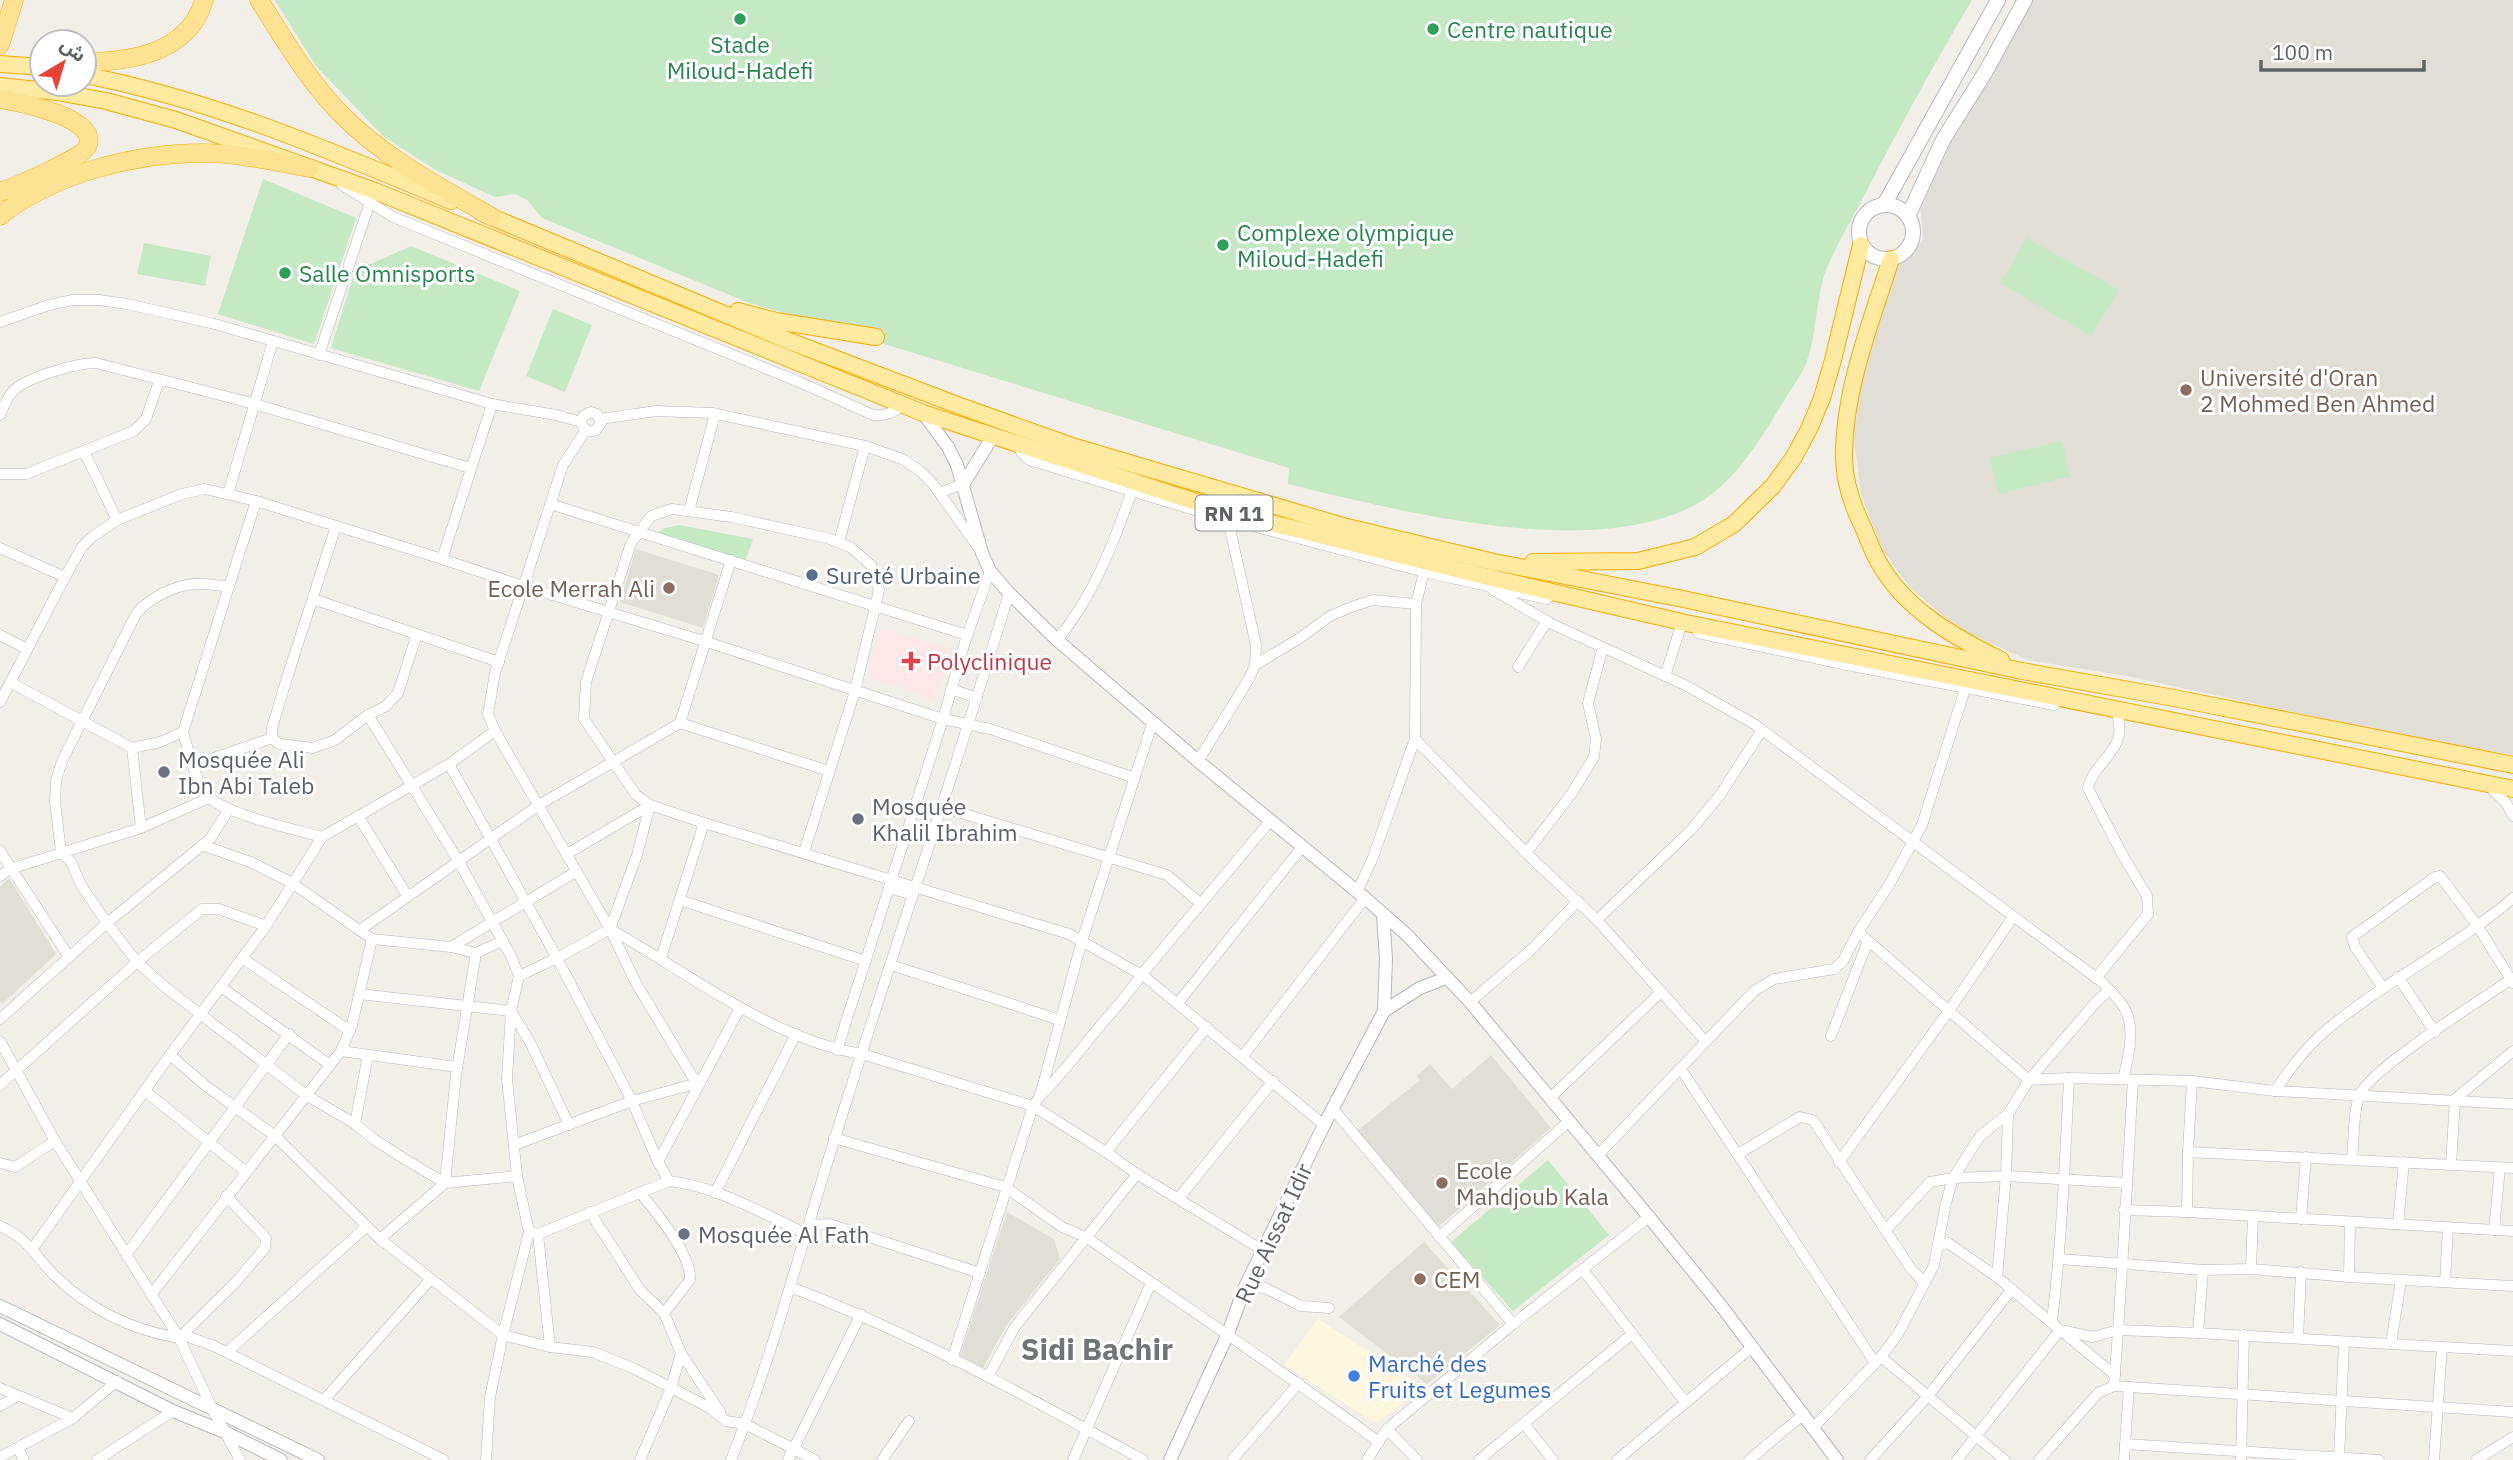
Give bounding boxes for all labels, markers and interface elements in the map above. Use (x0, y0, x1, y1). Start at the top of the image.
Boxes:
marker: Stade Miloud-Hadefi (732, 11, 748, 27)
place label: Centre nautique (1447, 14, 1613, 44)
marker: Centre nautique (1425, 21, 1441, 37)
north arrow (28, 28, 98, 98)
scale bar (2261, 28, 2424, 72)
place label: Stade Miloud-Hadefi (667, 29, 813, 85)
text: ش (56, 32, 91, 67)
text: 100 m (2272, 38, 2333, 66)
place label: Complexe olympique Miloud-Hadefi (1237, 217, 1454, 273)
marker: Complexe olympique Miloud-Hadefi (1215, 237, 1231, 253)
place label: Salle Omnisports (299, 258, 476, 288)
marker: Salle Omnisports (277, 265, 293, 281)
place label: Université d'Oran 2 Mohmed Ben Ahmed (2200, 362, 2435, 418)
marker: Université d'Oran 2 Mohmed Ben Ahmed (2178, 382, 2194, 398)
road number: RN 11 (1196, 496, 1272, 530)
place label: Sureté Urbaine (826, 560, 981, 590)
marker: Sureté Urbaine (804, 567, 820, 583)
place label: Ecole Merrah Ali (488, 573, 655, 603)
marker: Ecole Merrah Ali (661, 580, 677, 596)
place label: Polyclinique (927, 646, 1052, 676)
marker: Polyclinique (901, 651, 921, 671)
place label: Mosquée Ali Ibn Abi Taleb (178, 744, 314, 800)
marker: Mosquée Ali Ibn Abi Taleb (156, 764, 172, 780)
place label: Mosquée Khalil Ibrahim (872, 791, 1018, 847)
marker: Mosquée Khalil Ibrahim (850, 811, 866, 827)
place label: Ecole Mahdjoub Kala (1456, 1155, 1609, 1211)
street label: Rue Aissat Idir (1227, 1158, 1319, 1308)
marker: Ecole Mahdjoub Kala (1434, 1175, 1450, 1191)
place label: Mosquée Al Fath (698, 1219, 870, 1249)
marker: Mosquée Al Fath (676, 1226, 692, 1242)
place label: CEM (1434, 1264, 1480, 1294)
marker: CEM (1412, 1271, 1428, 1287)
district label: Sidi Bachir (1021, 1329, 1173, 1368)
place label: Marché des Fruits et Legumes (1368, 1348, 1551, 1404)
marker: Marché des Fruits et Legumes (1346, 1368, 1362, 1384)

